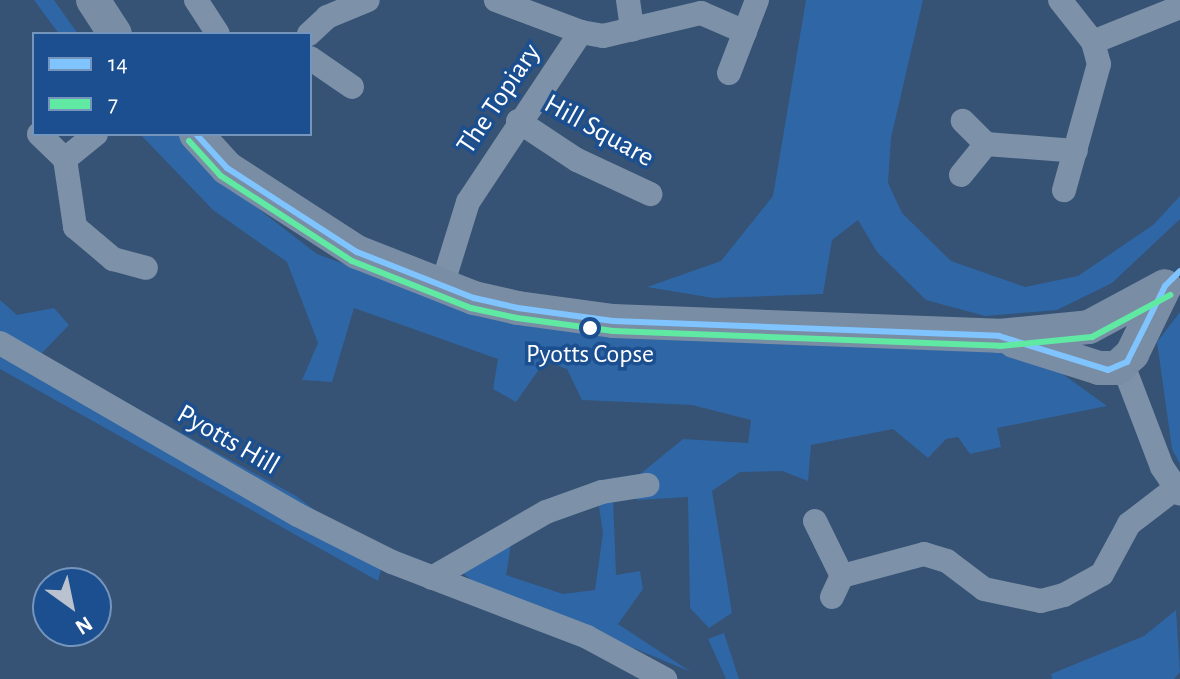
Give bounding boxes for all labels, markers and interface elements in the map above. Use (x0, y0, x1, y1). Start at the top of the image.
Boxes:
legend (32, 32, 312, 136)
street label: The Topiary (450, 37, 548, 161)
text: 14 (108, 52, 128, 76)
street label: Hill Square (538, 87, 660, 175)
text: 7 (108, 92, 118, 116)
marker: Pyotts Copse (582, 320, 598, 336)
place label: Pyotts Copse (526, 339, 654, 371)
street label: Pyotts Hill (171, 397, 285, 483)
north arrow (32, 567, 112, 647)
text: N (72, 612, 96, 639)

